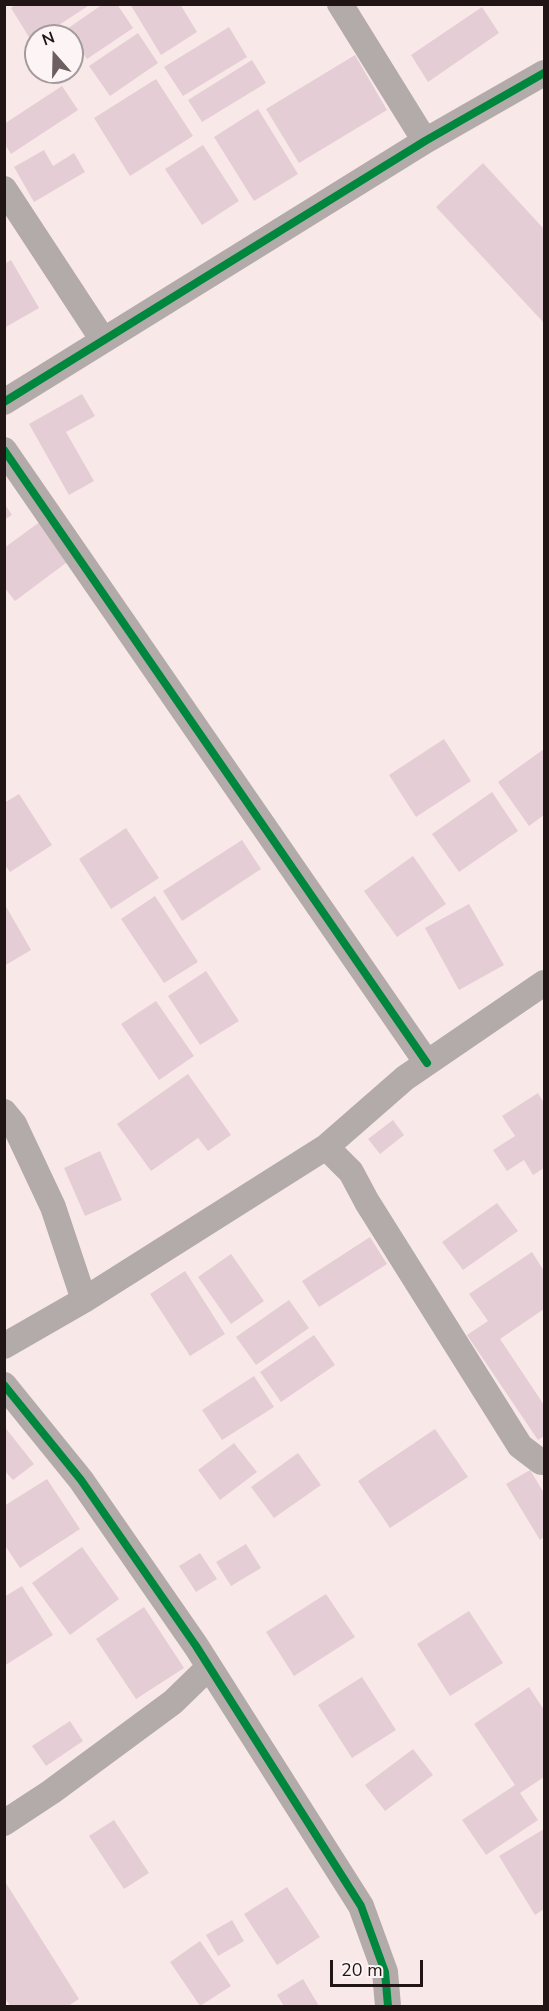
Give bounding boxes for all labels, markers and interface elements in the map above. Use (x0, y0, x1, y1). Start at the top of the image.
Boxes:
north arrow (24, 24, 84, 84)
text: N (39, 27, 58, 51)
scale bar (333, 1948, 426, 1986)
text: 20 m (341, 1958, 383, 1982)

